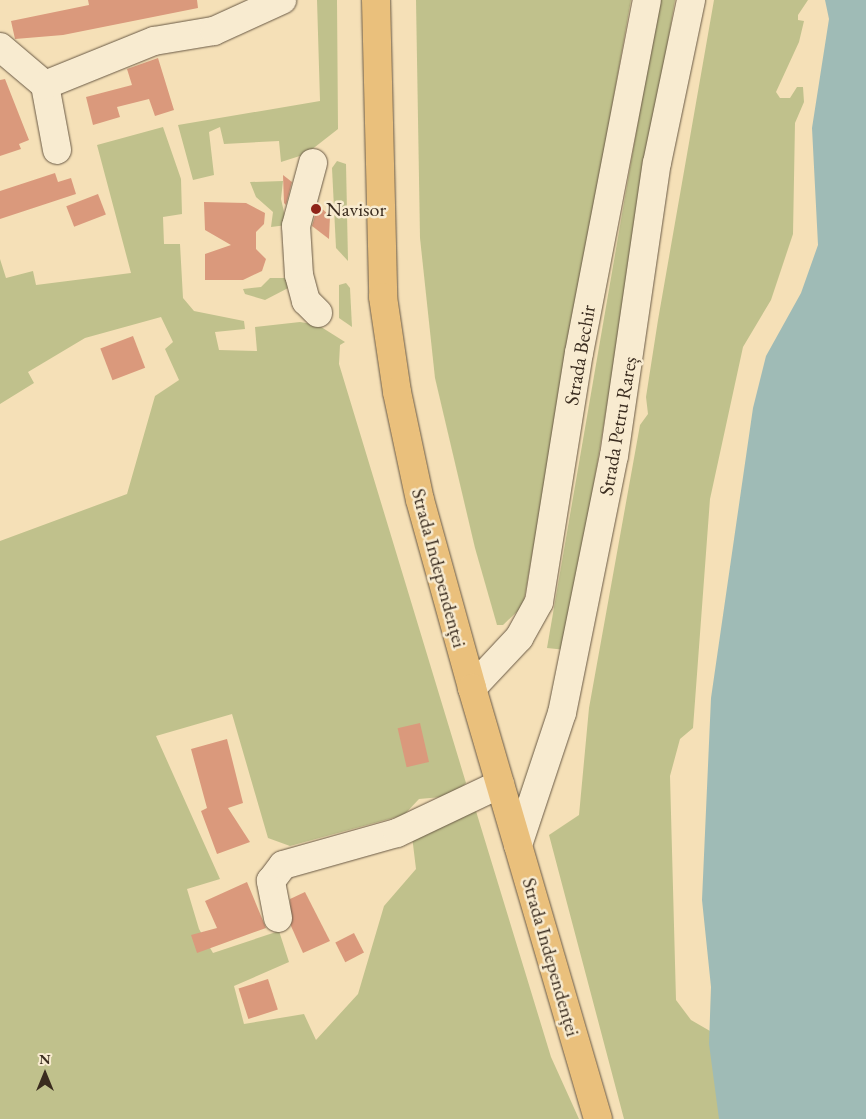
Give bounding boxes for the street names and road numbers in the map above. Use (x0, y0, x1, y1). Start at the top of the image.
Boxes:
street label: Strada Bechir (559, 303, 601, 407)
street label: Strada Petru Rareș (594, 355, 642, 497)
street label: Strada Independenței (406, 486, 472, 650)
street label: Strada Independenței (517, 875, 585, 1039)

